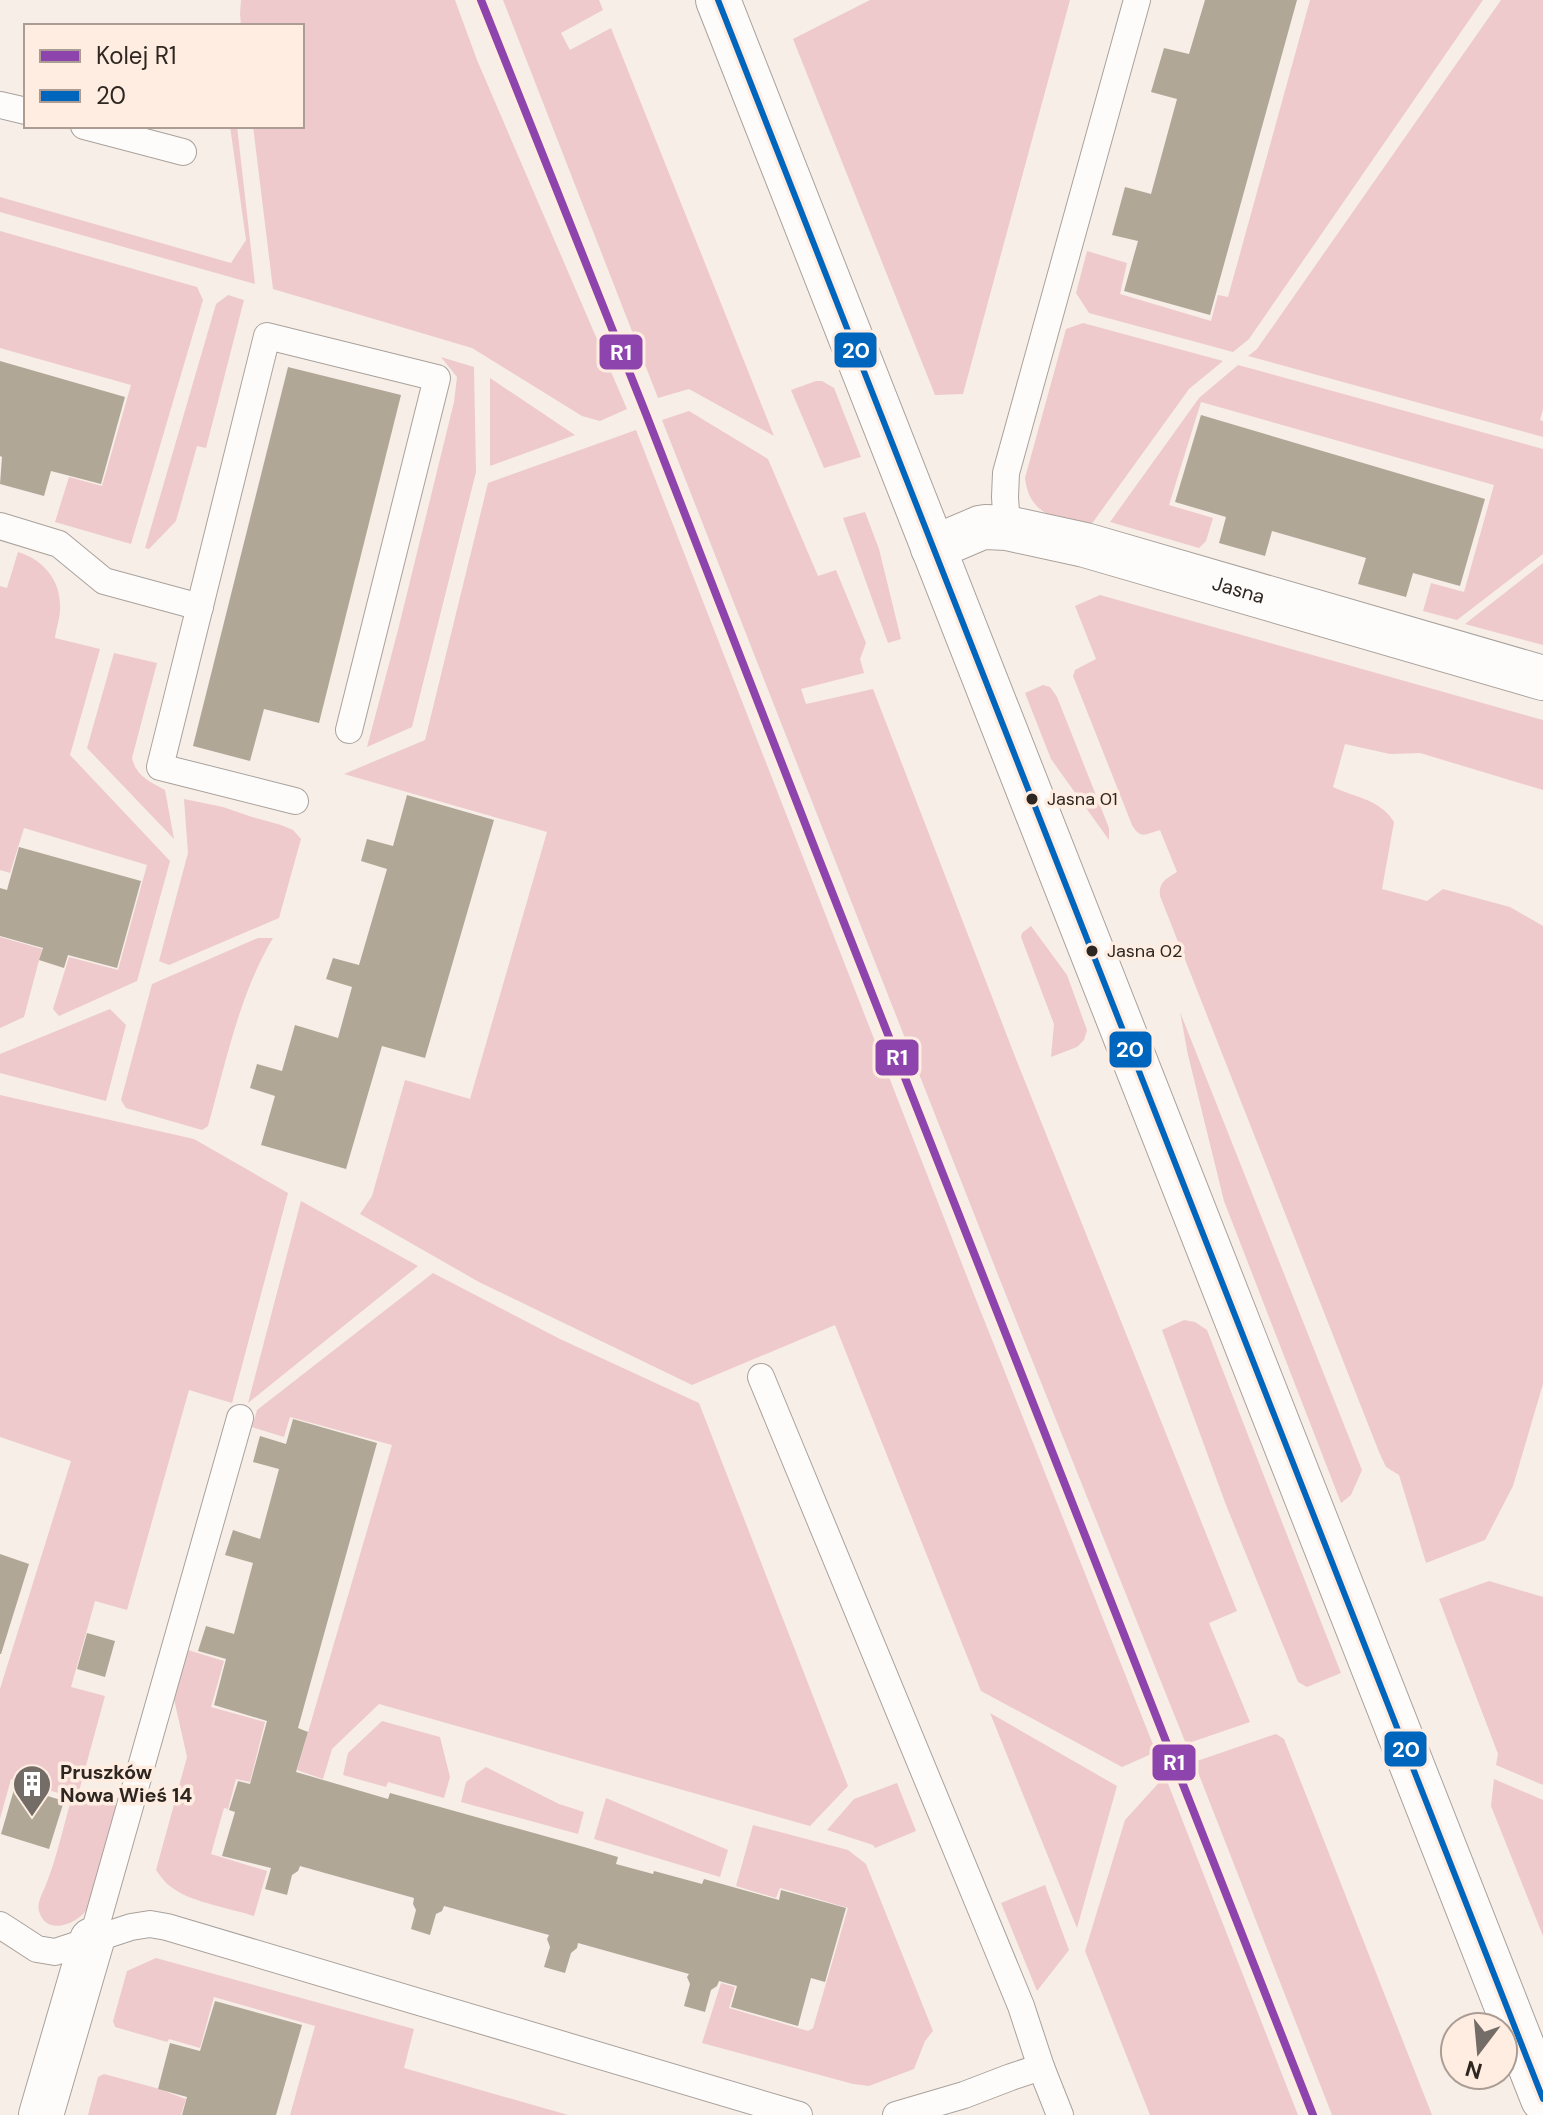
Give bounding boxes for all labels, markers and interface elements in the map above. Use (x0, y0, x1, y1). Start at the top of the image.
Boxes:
legend (24, 24, 304, 128)
text: Kolej R1 (96, 40, 176, 71)
text: 20 (96, 80, 126, 111)
line badge: 20 (833, 331, 878, 369)
line badge: R1 (598, 333, 644, 371)
text: 20 (842, 336, 870, 365)
text: R1 (610, 338, 632, 367)
street label: Jasna (1209, 570, 1268, 610)
place label: Jasna 01 (1047, 787, 1118, 811)
marker: Jasna 01 (1024, 791, 1040, 807)
place label: Jasna 02 (1107, 939, 1182, 963)
marker: Jasna 02 (1084, 943, 1100, 959)
line badge: 20 (1108, 1030, 1153, 1069)
text: 20 (1116, 1035, 1144, 1064)
line badge: R1 (874, 1038, 920, 1077)
text: R1 (886, 1043, 908, 1072)
line badge: 20 (1383, 1730, 1428, 1768)
text: 20 (1392, 1735, 1420, 1764)
line badge: R1 (1151, 1743, 1197, 1782)
text: R1 (1163, 1748, 1185, 1777)
place label: Pruszków Nowa Wieś 14 (60, 1759, 192, 1808)
building icon: Pruszków Nowa Wieś 14 (11, 1763, 53, 1818)
north arrow (1439, 2011, 1519, 2091)
text: N (1462, 2054, 1485, 2086)

